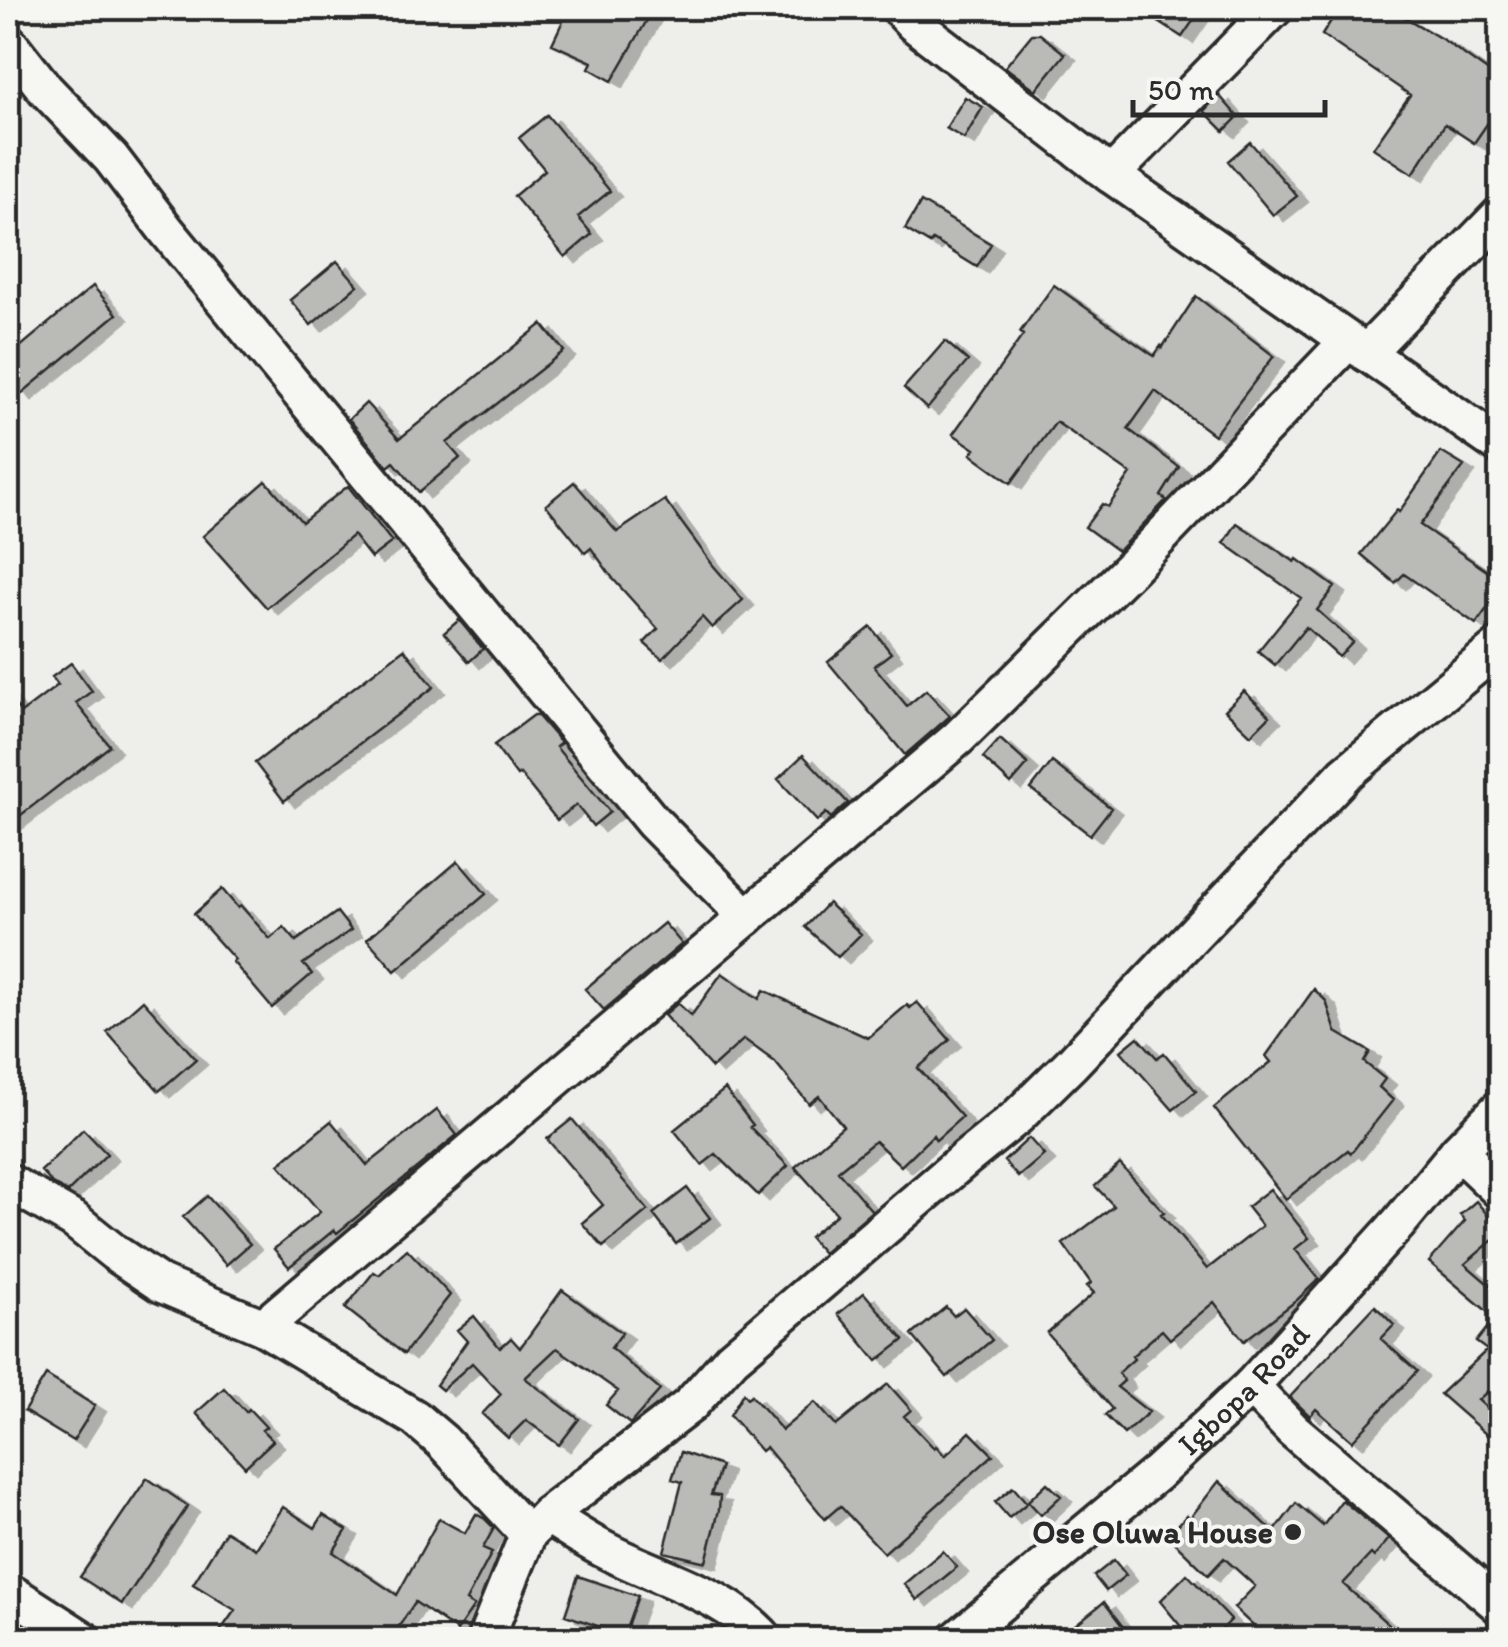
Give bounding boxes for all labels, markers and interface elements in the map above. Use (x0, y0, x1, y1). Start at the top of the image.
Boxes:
scale bar (1133, 55, 1326, 117)
text: 50 m (1148, 71, 1214, 108)
street label: Igbopa Road (1170, 1315, 1318, 1463)
place label: Ose Oluwa House (1032, 1513, 1273, 1551)
marker: Ose Oluwa House (1282, 1521, 1304, 1543)

